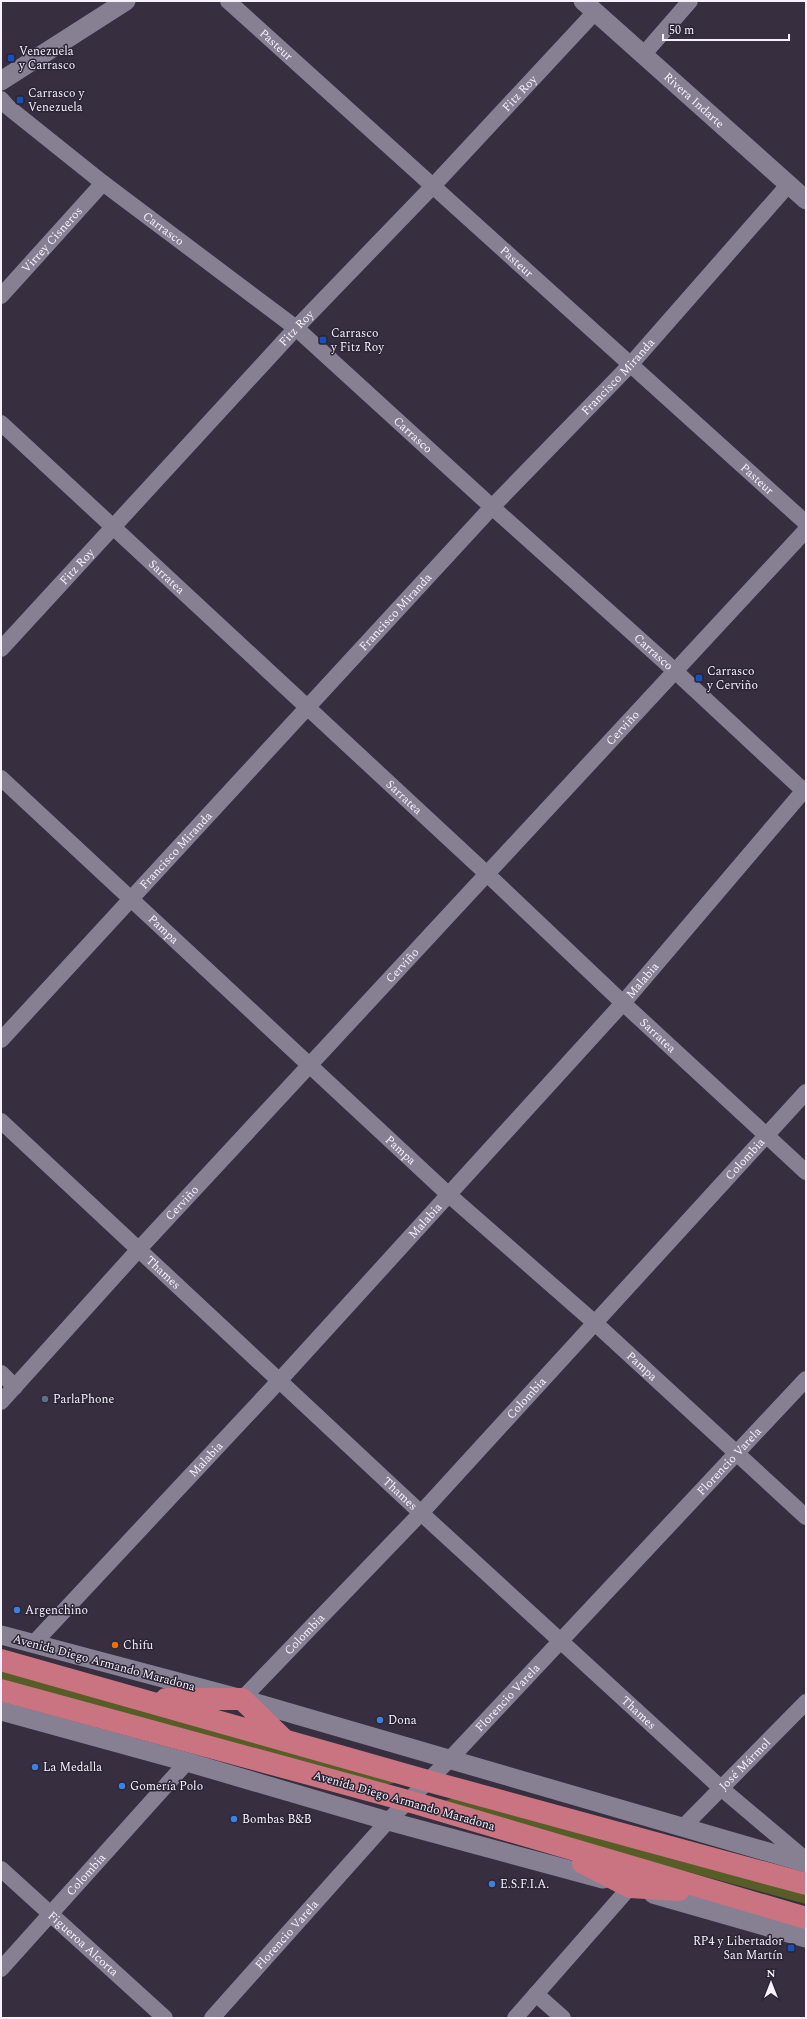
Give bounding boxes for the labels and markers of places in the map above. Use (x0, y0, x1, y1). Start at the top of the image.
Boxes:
place label: Venezuela y Carrasco (18, 42, 75, 75)
marker: Venezuela y Carrasco (6, 53, 16, 63)
place label: Carrasco y Venezuela (28, 84, 86, 117)
marker: Carrasco y Venezuela (15, 95, 25, 105)
place label: Carrasco y Fitz Roy (330, 324, 385, 357)
marker: Carrasco y Fitz Roy (318, 335, 328, 345)
place label: Carrasco y Cerviño (706, 662, 758, 695)
marker: Carrasco y Cerviño (694, 673, 704, 683)
place label: ParlaPhone (53, 1390, 115, 1409)
marker: ParlaPhone (40, 1394, 50, 1404)
place label: Argenchino (25, 1601, 88, 1620)
marker: Argenchino (12, 1605, 22, 1615)
place label: Chifu (123, 1636, 153, 1655)
marker: Chifu (110, 1640, 120, 1650)
place label: Dona (388, 1711, 417, 1730)
marker: Dona (375, 1715, 385, 1725)
place label: La Medalla (43, 1758, 102, 1777)
marker: La Medalla (30, 1762, 40, 1772)
place label: Gomería Polo (130, 1777, 203, 1796)
marker: Gomería Polo (117, 1781, 127, 1791)
place label: Bombas B&B (242, 1810, 312, 1829)
marker: Bombas B&B (229, 1814, 239, 1824)
place label: E.S.F.I.A. (500, 1875, 549, 1894)
marker: E.S.F.I.A. (487, 1879, 497, 1889)
place label: RP4 y Libertador San Martín (693, 1932, 783, 1965)
marker: RP4 y Libertador San Martín (786, 1943, 796, 1953)

